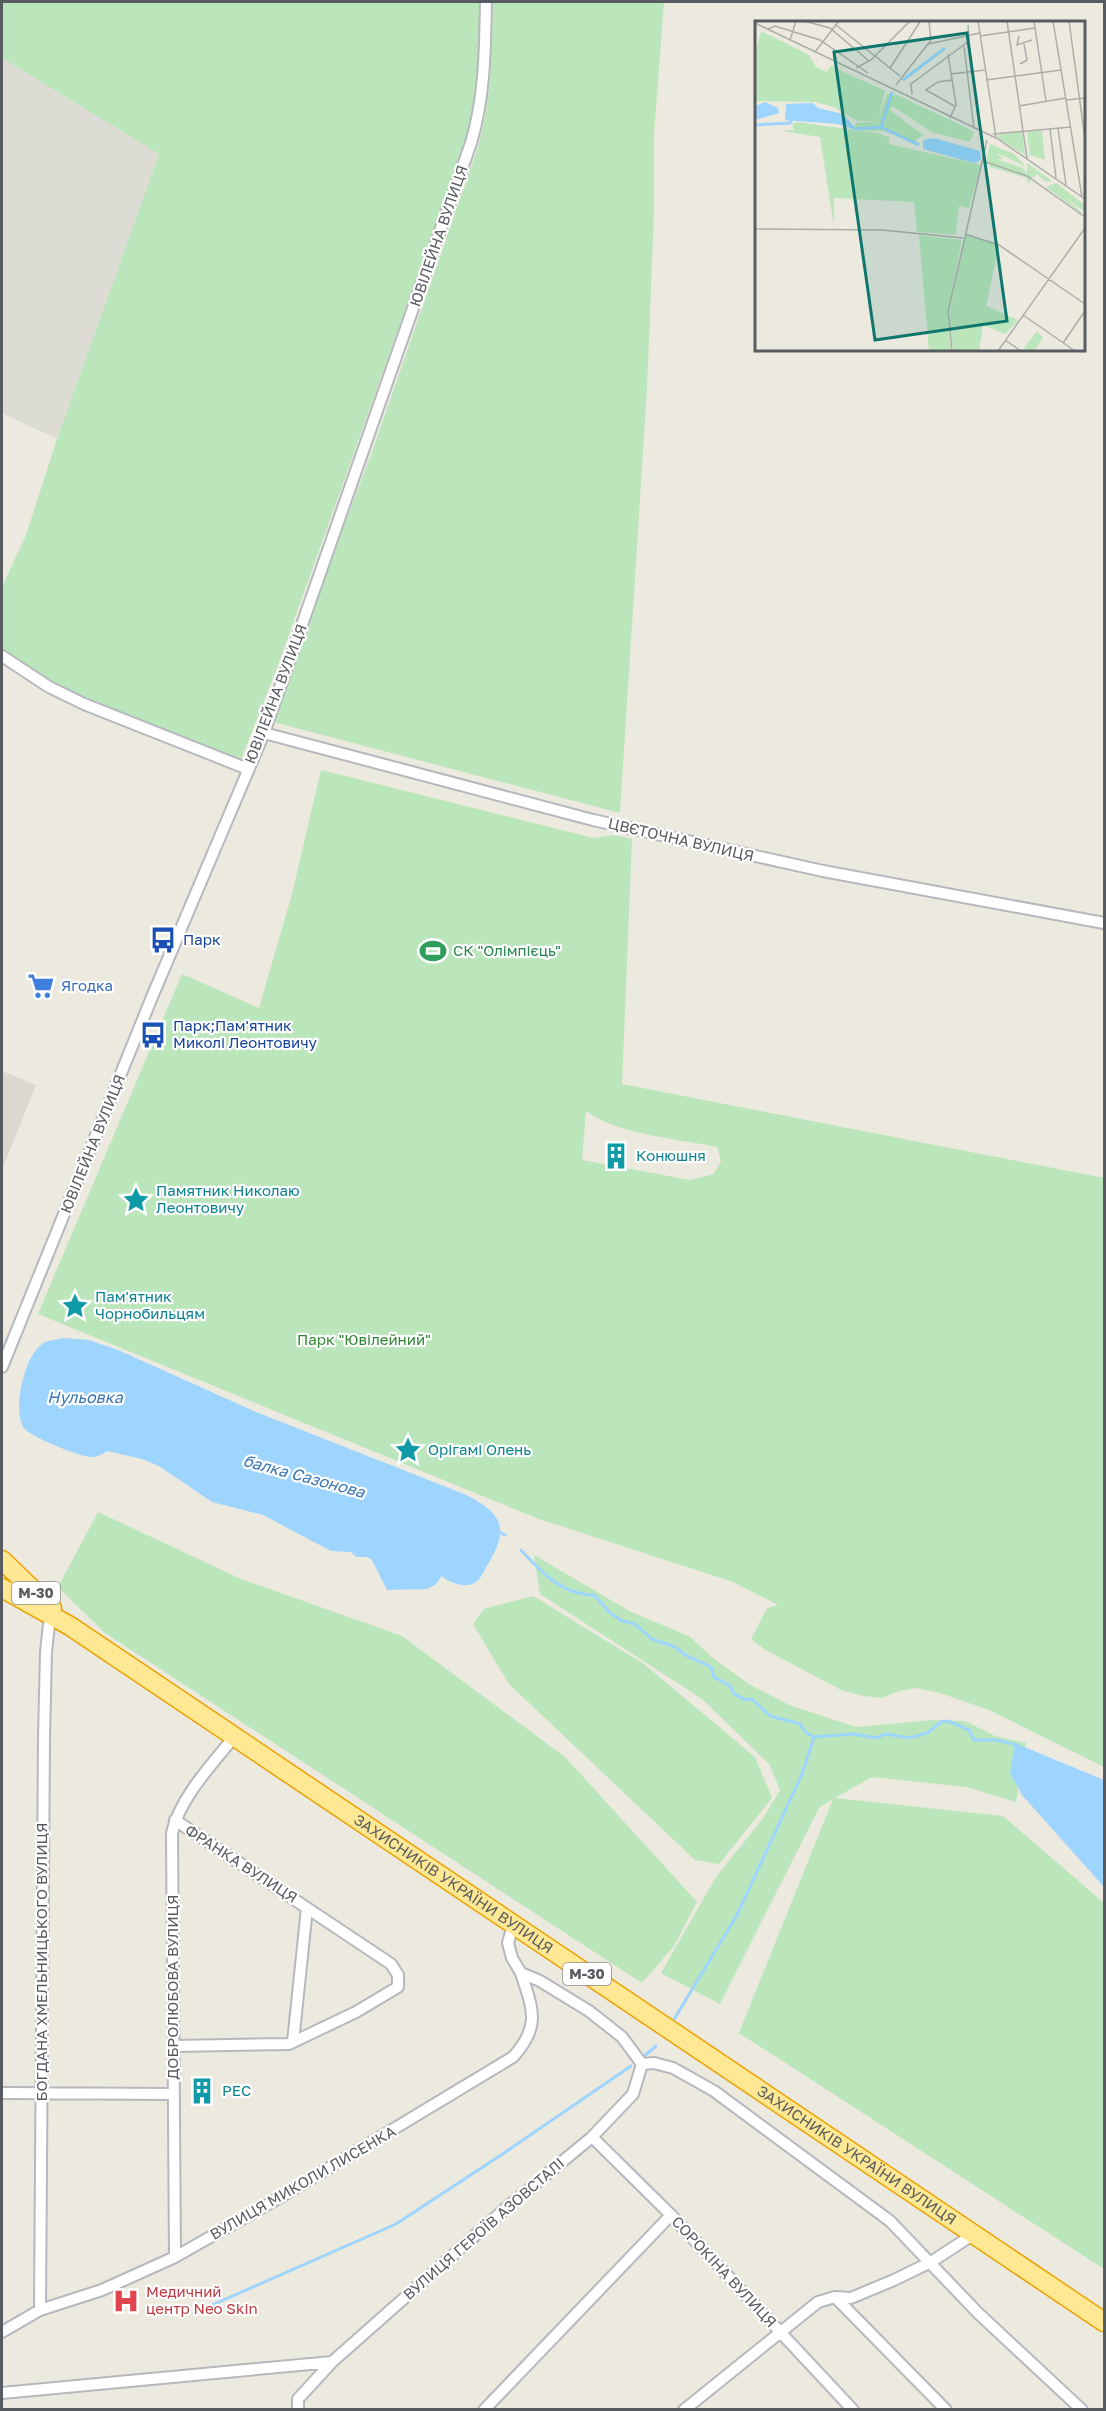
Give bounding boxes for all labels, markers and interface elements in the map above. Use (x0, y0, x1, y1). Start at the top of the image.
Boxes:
inset map (755, 21, 1085, 351)
street label: ЮВІЛЕЙНА ВУЛИЦЯ (405, 163, 471, 309)
street label: ЮВІЛЕЙНА ВУЛИЦЯ (240, 621, 310, 766)
street label: ЦВЄТОЧНА ВУЛИЦЯ (607, 813, 756, 865)
bus stop icon: Парк (148, 925, 178, 955)
place label: Парк (183, 930, 221, 948)
sports icon: СК "Олімпієць" (418, 936, 448, 966)
place label: СК "Олімпієць" (453, 941, 561, 959)
supermarket icon: Ягодка (26, 971, 56, 1001)
place label: Ягодка (61, 976, 113, 994)
place label: Парк;Пам'ятник Миколі Леонтовичу (173, 1016, 317, 1051)
bus stop icon: Парк;Пам'ятник Миколі Леонтовичу (138, 1020, 168, 1050)
street label: ЮВІЛЕЙНА ВУЛИЦЯ (56, 1072, 128, 1216)
building icon: Конюшня (601, 1141, 631, 1171)
place label: Конюшня (636, 1146, 706, 1164)
place label: Памятник Николаю Леонтовичу (156, 1181, 300, 1216)
place icon: Памятник Николаю Леонтовичу (121, 1185, 151, 1215)
place label: Пам'ятник Чорнобильцям (95, 1287, 205, 1322)
place icon: Пам'ятник Чорнобильцям (60, 1291, 90, 1321)
park label: Парк "Ювілейний" (297, 1330, 431, 1348)
water label: Нульовка (47, 1387, 124, 1407)
place icon: Орігамі Олень (393, 1435, 423, 1465)
place label: Орігамі Олень (428, 1440, 531, 1458)
water label: балка Сазонова (241, 1450, 368, 1502)
road number: М-30 (12, 1582, 60, 1604)
street label: ЗАХИСНИКІВ УКРАЇНИ ВУЛИЦЯ (351, 1810, 557, 1957)
street label: ФРАНКА ВУЛИЦЯ (182, 1820, 301, 1906)
street label: БОГДАНА ХМЕЛЬНИЦЬКОГО ВУЛИЦЯ (32, 1822, 50, 2102)
street label: ДОБРОЛЮБОВА ВУЛИЦЯ (163, 1894, 181, 2080)
road number: М-30 (563, 1963, 611, 1985)
building icon: РЕС (187, 2076, 217, 2106)
place label: РЕС (222, 2081, 251, 2099)
street label: ЗАХИСНИКІВ УКРАЇНИ ВУЛИЦЯ (754, 2081, 960, 2228)
street label: ВУЛИЦЯ МИКОЛИ ЛИСЕНКА (206, 2121, 399, 2243)
street label: ВУЛИЦЯ ГЕРОЇВ АЗОВСТАЛІ (399, 2153, 567, 2303)
street label: СОРОКІНА ВУЛИЦЯ (669, 2212, 781, 2331)
place label: Медичний центр Neo Skin (146, 2282, 258, 2317)
hospital icon: Медичний центр Neo Skin (111, 2286, 141, 2316)

